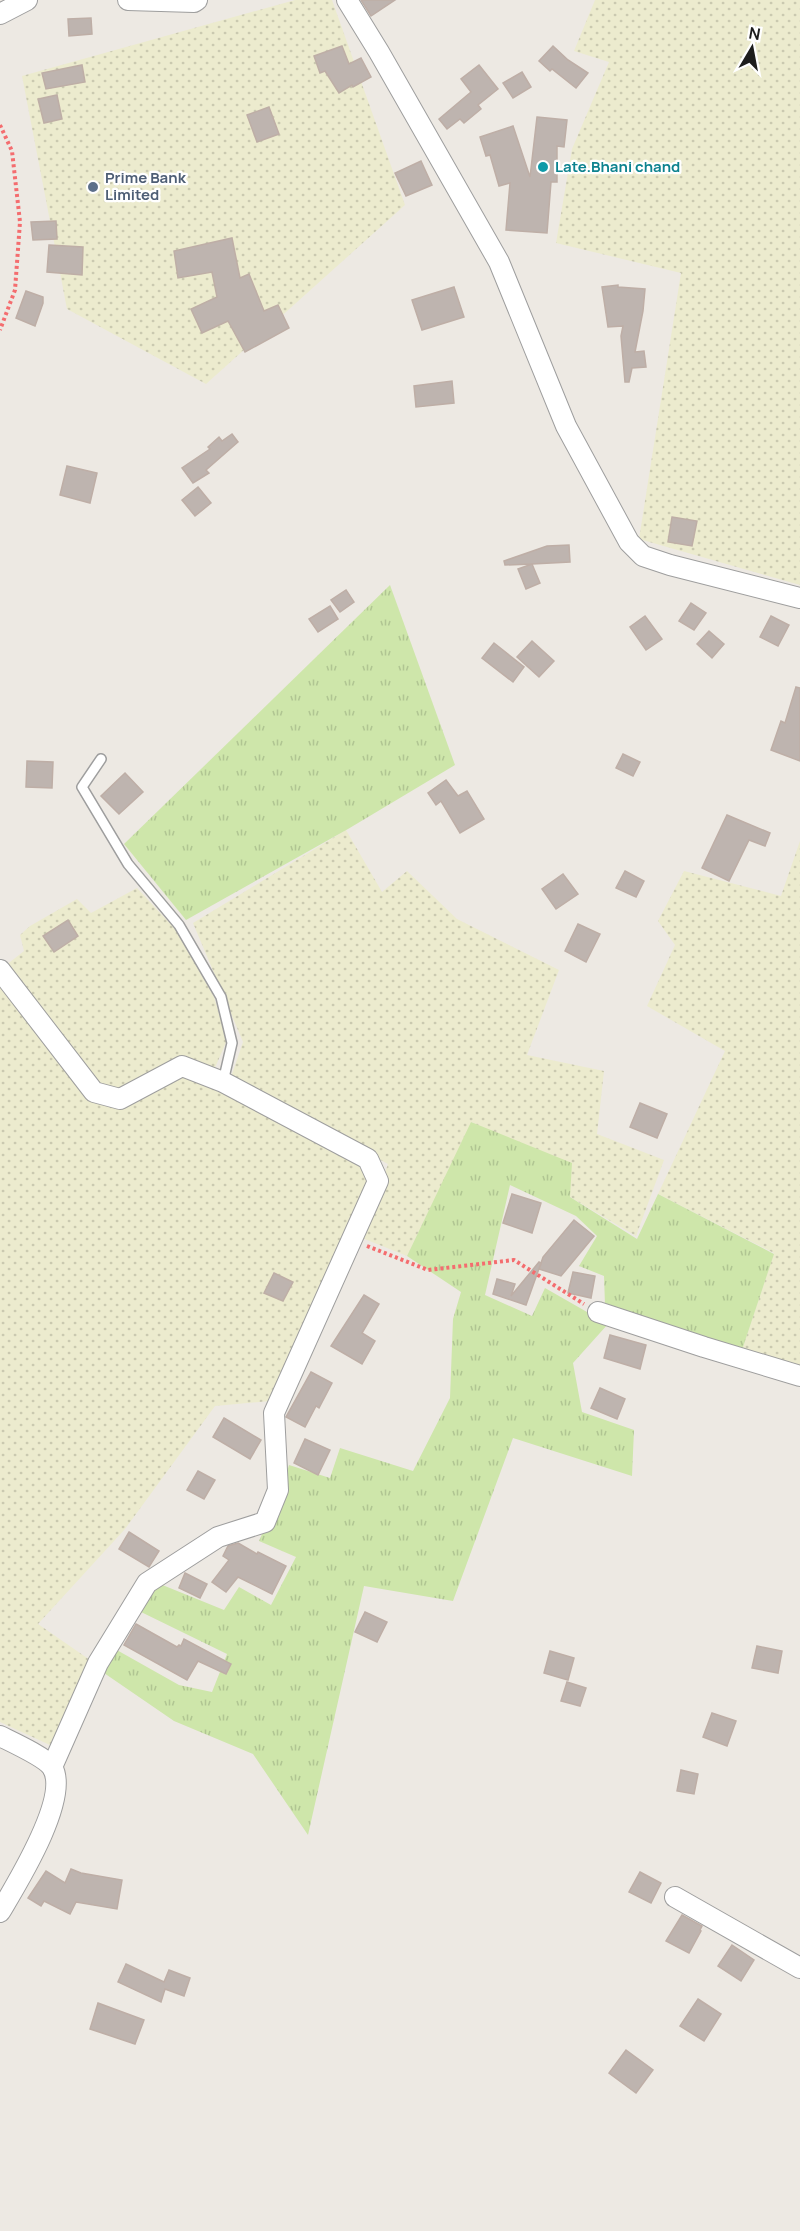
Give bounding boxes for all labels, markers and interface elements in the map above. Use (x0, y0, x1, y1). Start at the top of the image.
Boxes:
north arrow (722, 18, 782, 78)
text: N (747, 21, 762, 45)
place label: Late.Bhani chand (555, 156, 680, 177)
marker: Late.Bhani chand (536, 160, 550, 174)
place label: Prime Bank Limited (105, 167, 187, 205)
marker: Prime Bank Limited (86, 180, 100, 194)

